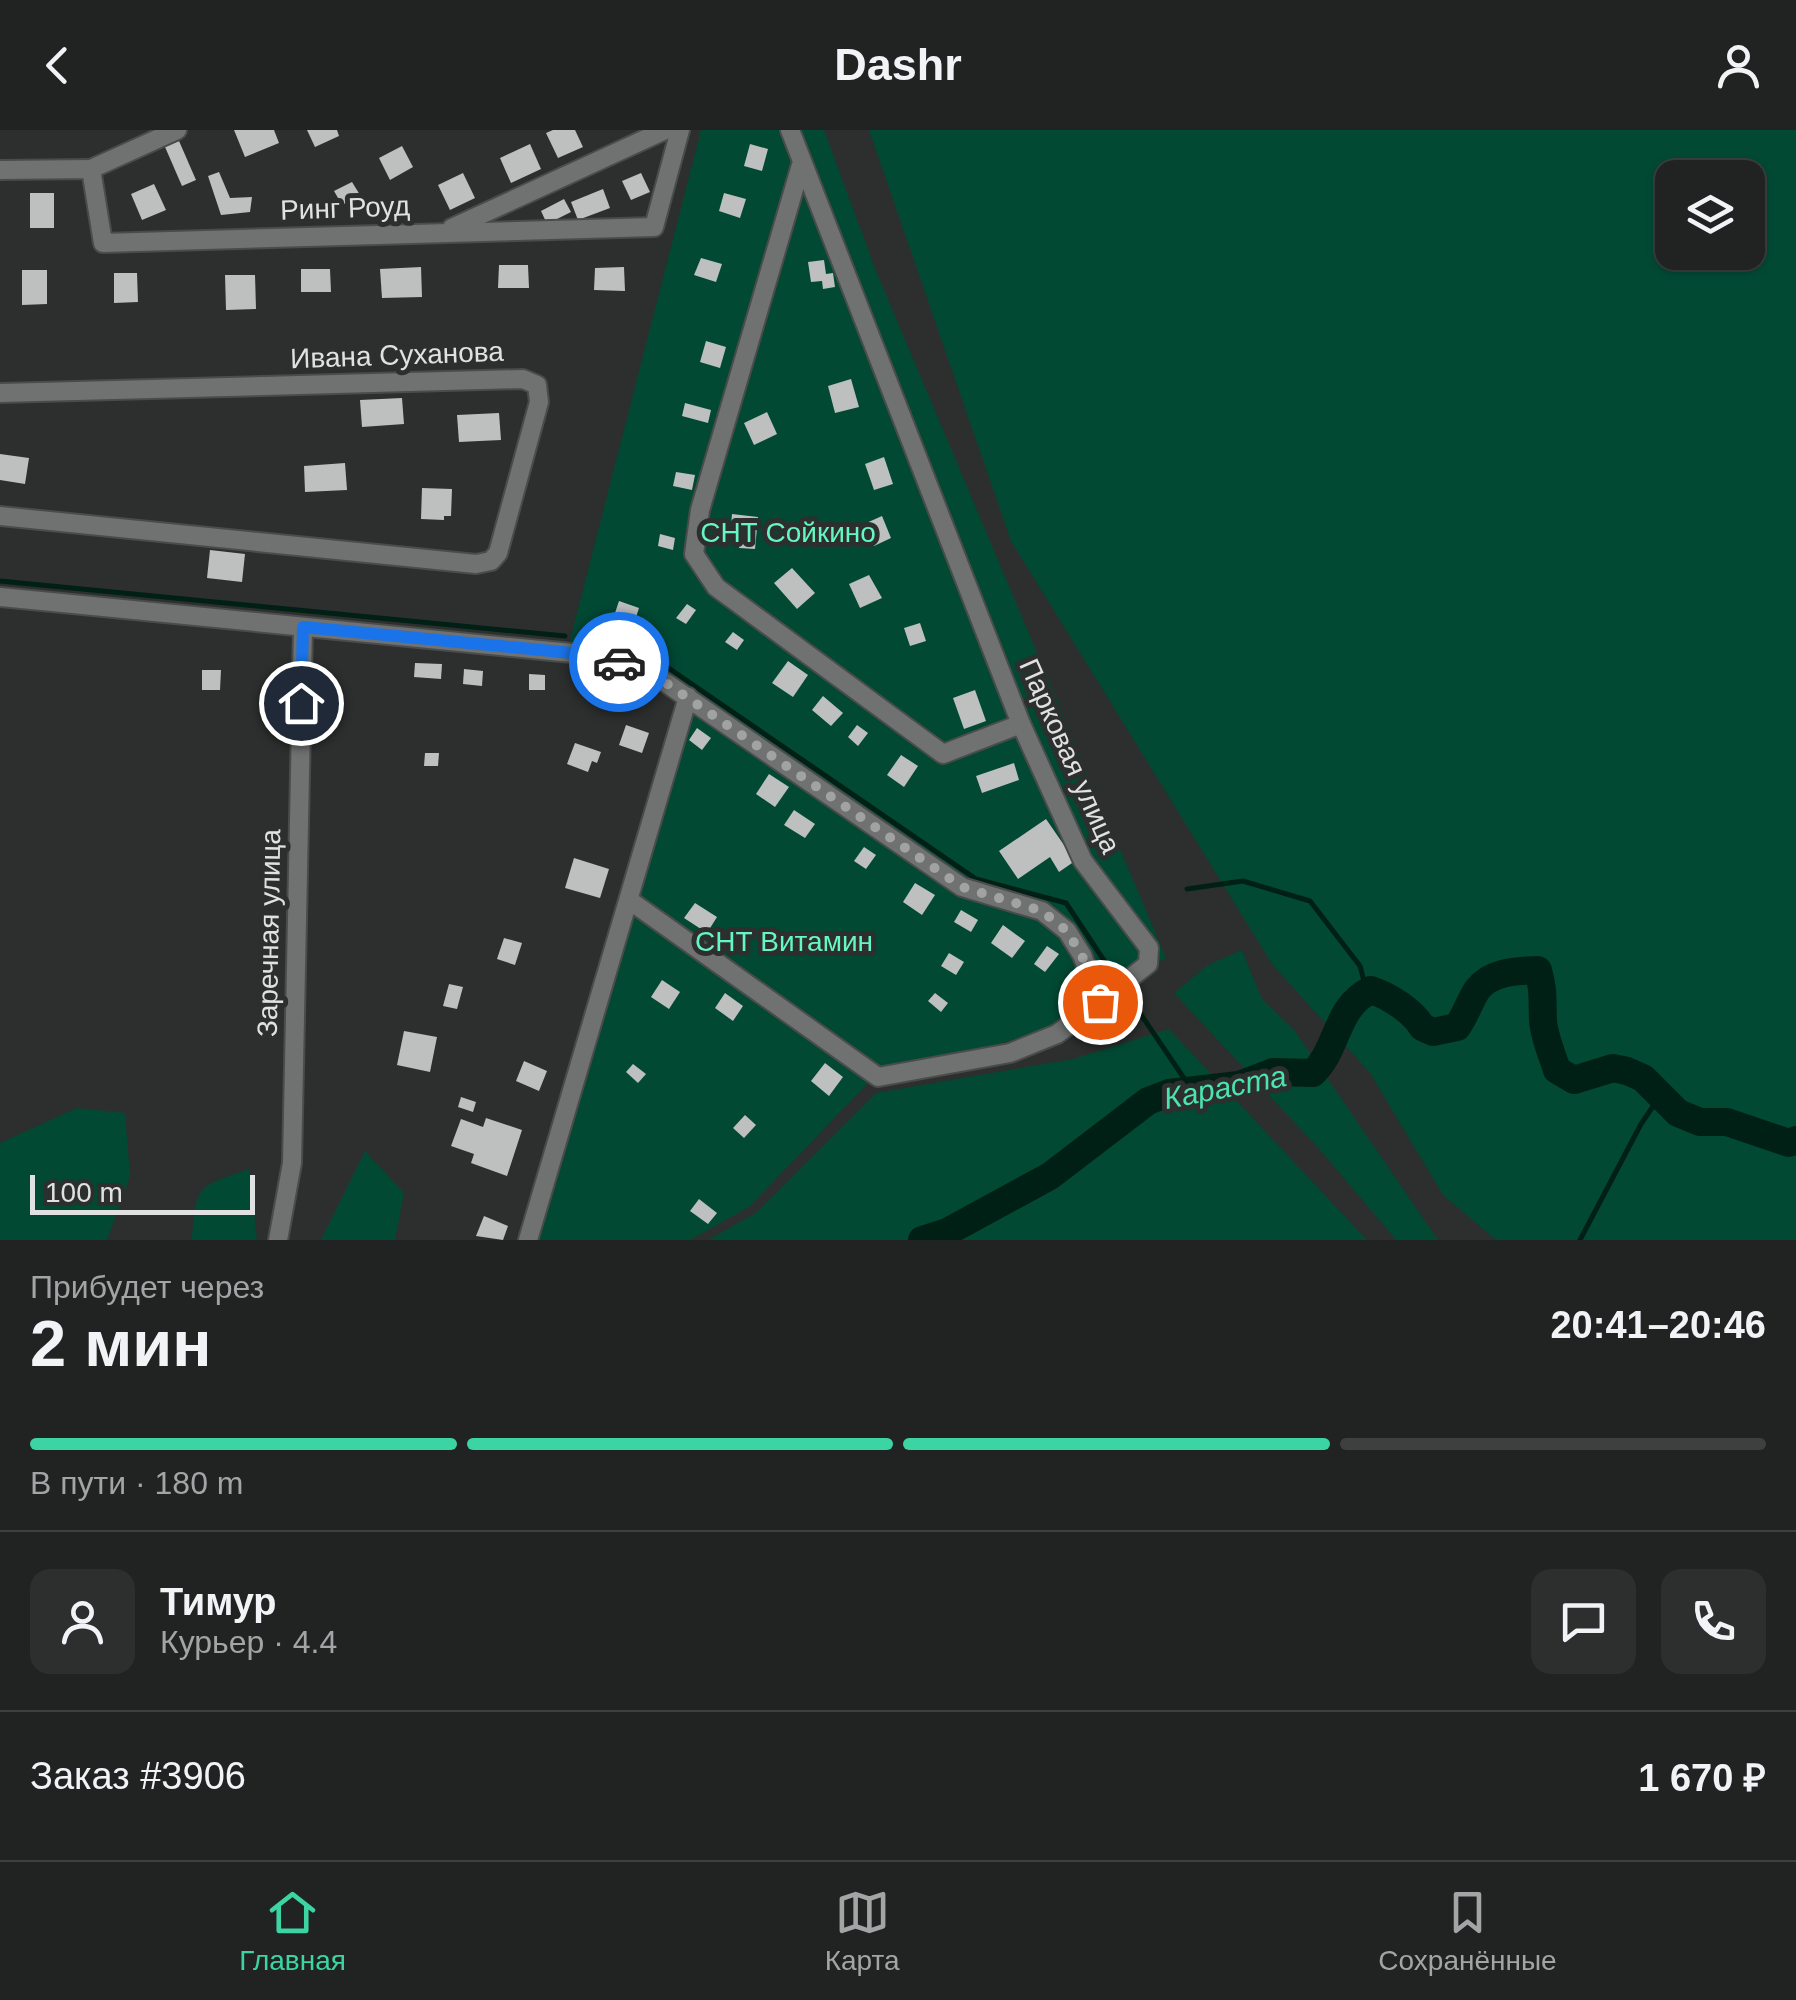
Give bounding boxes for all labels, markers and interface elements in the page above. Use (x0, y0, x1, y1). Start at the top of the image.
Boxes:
icon: back (30, 38, 85, 93)
icon: person (1711, 38, 1766, 93)
text: Dashr (834, 39, 962, 90)
map controls (1655, 160, 1765, 270)
button: layers (1655, 160, 1765, 270)
street label: Ринг Роуд (280, 190, 410, 226)
street label: Ивана Суханова (290, 336, 505, 374)
park label: СНТ Сойкино (700, 517, 876, 548)
courier (569, 612, 669, 712)
icon: car (592, 635, 647, 690)
street label: Парковая улица (1013, 654, 1127, 858)
pin (259, 661, 344, 746)
icon: home (274, 676, 329, 731)
street label: Заречная улица (252, 828, 286, 1037)
park label: СНТ Витамин (695, 926, 873, 957)
pin (1058, 960, 1143, 1045)
icon: bag (1073, 975, 1128, 1030)
water label: Караста (1161, 1059, 1289, 1115)
scale bar (30, 1170, 255, 1214)
text: 100 m (45, 1177, 123, 1208)
text: Прибудет через (30, 1269, 264, 1305)
text: 20:41–20:46 (1550, 1304, 1766, 1346)
text: 2 мин (30, 1307, 212, 1380)
text: В пути · 180 m (30, 1465, 243, 1501)
button: person (30, 1569, 135, 1674)
button: chat (1531, 1569, 1636, 1674)
button: phone (1661, 1569, 1766, 1674)
text: Тимур (160, 1581, 277, 1623)
text: Курьер · 4.4 (160, 1624, 337, 1660)
text: Заказ #3906 (30, 1755, 246, 1797)
text: 1 670 ₽ (1638, 1757, 1766, 1799)
tab: Главная (239, 1885, 346, 1977)
tab: Карта (825, 1885, 900, 1977)
tab: Сохранённые (1378, 1885, 1557, 1977)

